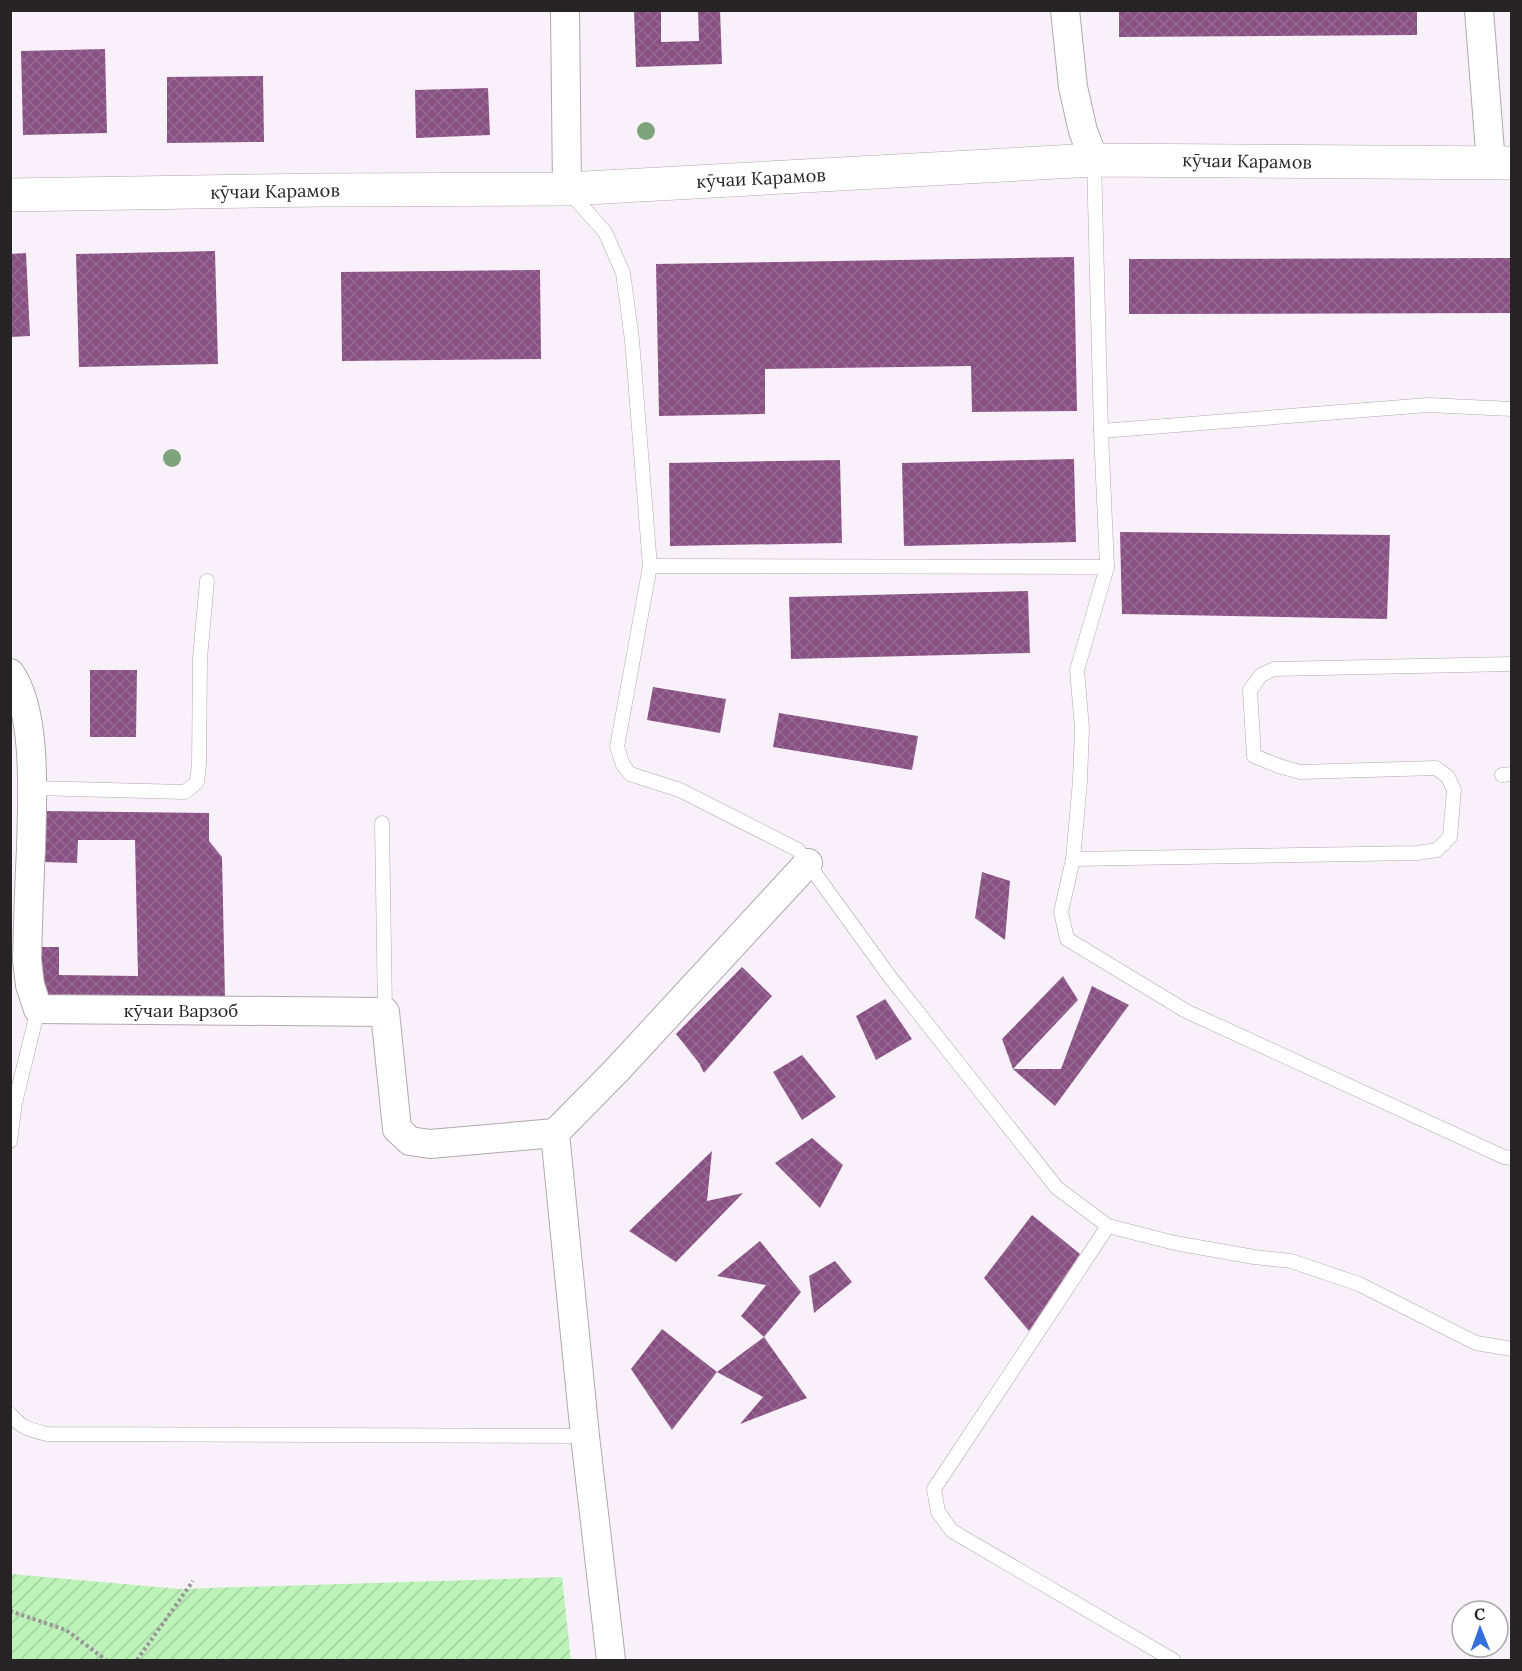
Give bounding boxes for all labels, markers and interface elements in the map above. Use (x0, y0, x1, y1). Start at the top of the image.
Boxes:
street label: кӯчаи Карамов (1182, 148, 1312, 174)
street label: кӯчаи Карамов (696, 163, 826, 193)
street label: кӯчаи Карамов (210, 178, 340, 204)
street label: кӯчаи Варзоб (124, 999, 238, 1022)
north arrow (1450, 1599, 1510, 1659)
text: С (1474, 1604, 1485, 1624)

